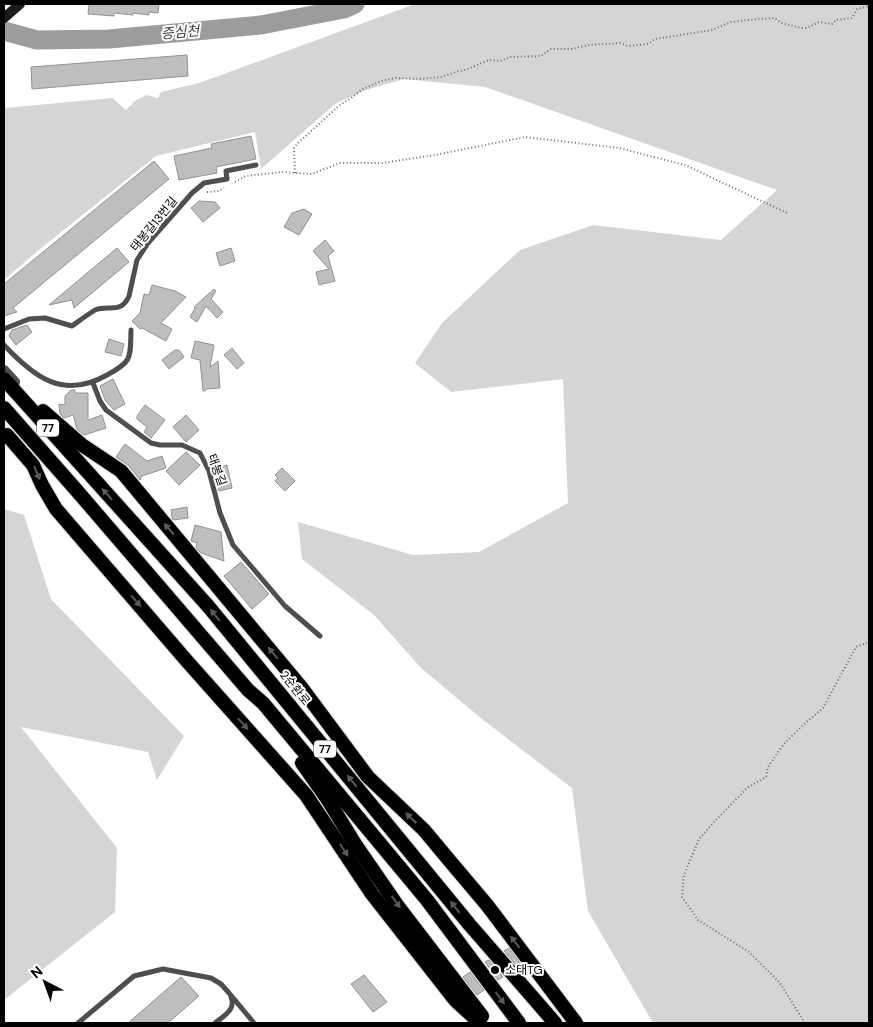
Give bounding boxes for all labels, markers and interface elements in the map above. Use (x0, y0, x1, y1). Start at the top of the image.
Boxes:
water label: 증심천 (160, 21, 201, 43)
street label: 태봉길13번길 (127, 193, 181, 255)
road number: 77 (37, 419, 59, 436)
street label: 태봉길 (204, 452, 230, 488)
one-way arrow (33, 466, 41, 480)
one-way arrow (101, 488, 113, 500)
one-way arrow (163, 522, 174, 535)
one-way arrow (130, 595, 141, 608)
one-way arrow (210, 609, 221, 622)
one-way arrow (267, 648, 279, 660)
street label: 2순환로 (276, 667, 314, 709)
one-way arrow (237, 717, 248, 730)
road number: 77 (314, 741, 336, 758)
one-way arrow (346, 775, 357, 788)
one-way arrow (405, 812, 417, 824)
one-way arrow (339, 844, 348, 857)
one-way arrow (391, 895, 401, 909)
one-way arrow (449, 901, 460, 914)
one-way arrow (509, 936, 520, 949)
north arrow (20, 957, 70, 1007)
text: N (27, 962, 46, 982)
place label: 소태TG (505, 962, 542, 978)
marker: 소태TG (489, 964, 501, 976)
one-way arrow (495, 991, 506, 1004)

